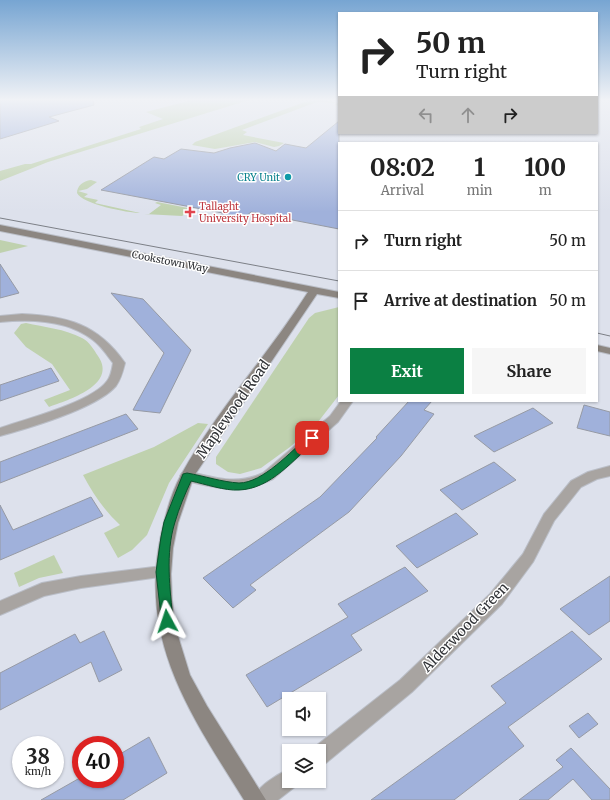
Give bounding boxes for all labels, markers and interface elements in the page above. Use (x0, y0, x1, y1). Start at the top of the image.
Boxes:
text: 50 m (416, 25, 485, 61)
icon: right (350, 28, 402, 80)
text: Turn right (416, 60, 507, 83)
icon: left (415, 104, 437, 126)
icon: ahead (457, 104, 479, 126)
icon: right (499, 104, 521, 126)
text: 08:02 (370, 152, 435, 183)
text: 1 (474, 152, 485, 183)
text: 100 (524, 152, 566, 183)
place label: CRY Unit (237, 171, 280, 184)
marker: CRY Unit (283, 172, 293, 182)
text: Arrival (381, 182, 424, 199)
text: min (467, 182, 492, 199)
text: m (539, 182, 552, 199)
place label: Tallaght University Hospital (199, 200, 291, 225)
marker: Tallaght University Hospital (184, 206, 196, 218)
icon: right (350, 230, 372, 252)
text: Turn right (384, 231, 462, 250)
text: 50 m (549, 231, 586, 250)
street label: Cookstown Way (131, 248, 209, 275)
icon: arrive (350, 290, 372, 312)
text: Arrive at destination (384, 291, 537, 310)
text: 50 m (549, 291, 586, 310)
button: Exit (350, 348, 464, 394)
button: Share (472, 348, 586, 394)
street label: Maplewood Road (192, 356, 274, 462)
pin (295, 421, 329, 455)
icon: arrive (301, 427, 323, 449)
street label: Alderwood Green (417, 578, 512, 676)
position arrow (146, 600, 188, 642)
map controls (282, 692, 326, 788)
button: sound (282, 692, 326, 736)
speed limit sign: 40 (72, 736, 124, 788)
text: 38 (26, 744, 50, 769)
button: layers (282, 744, 326, 788)
text: km/h (25, 765, 51, 778)

